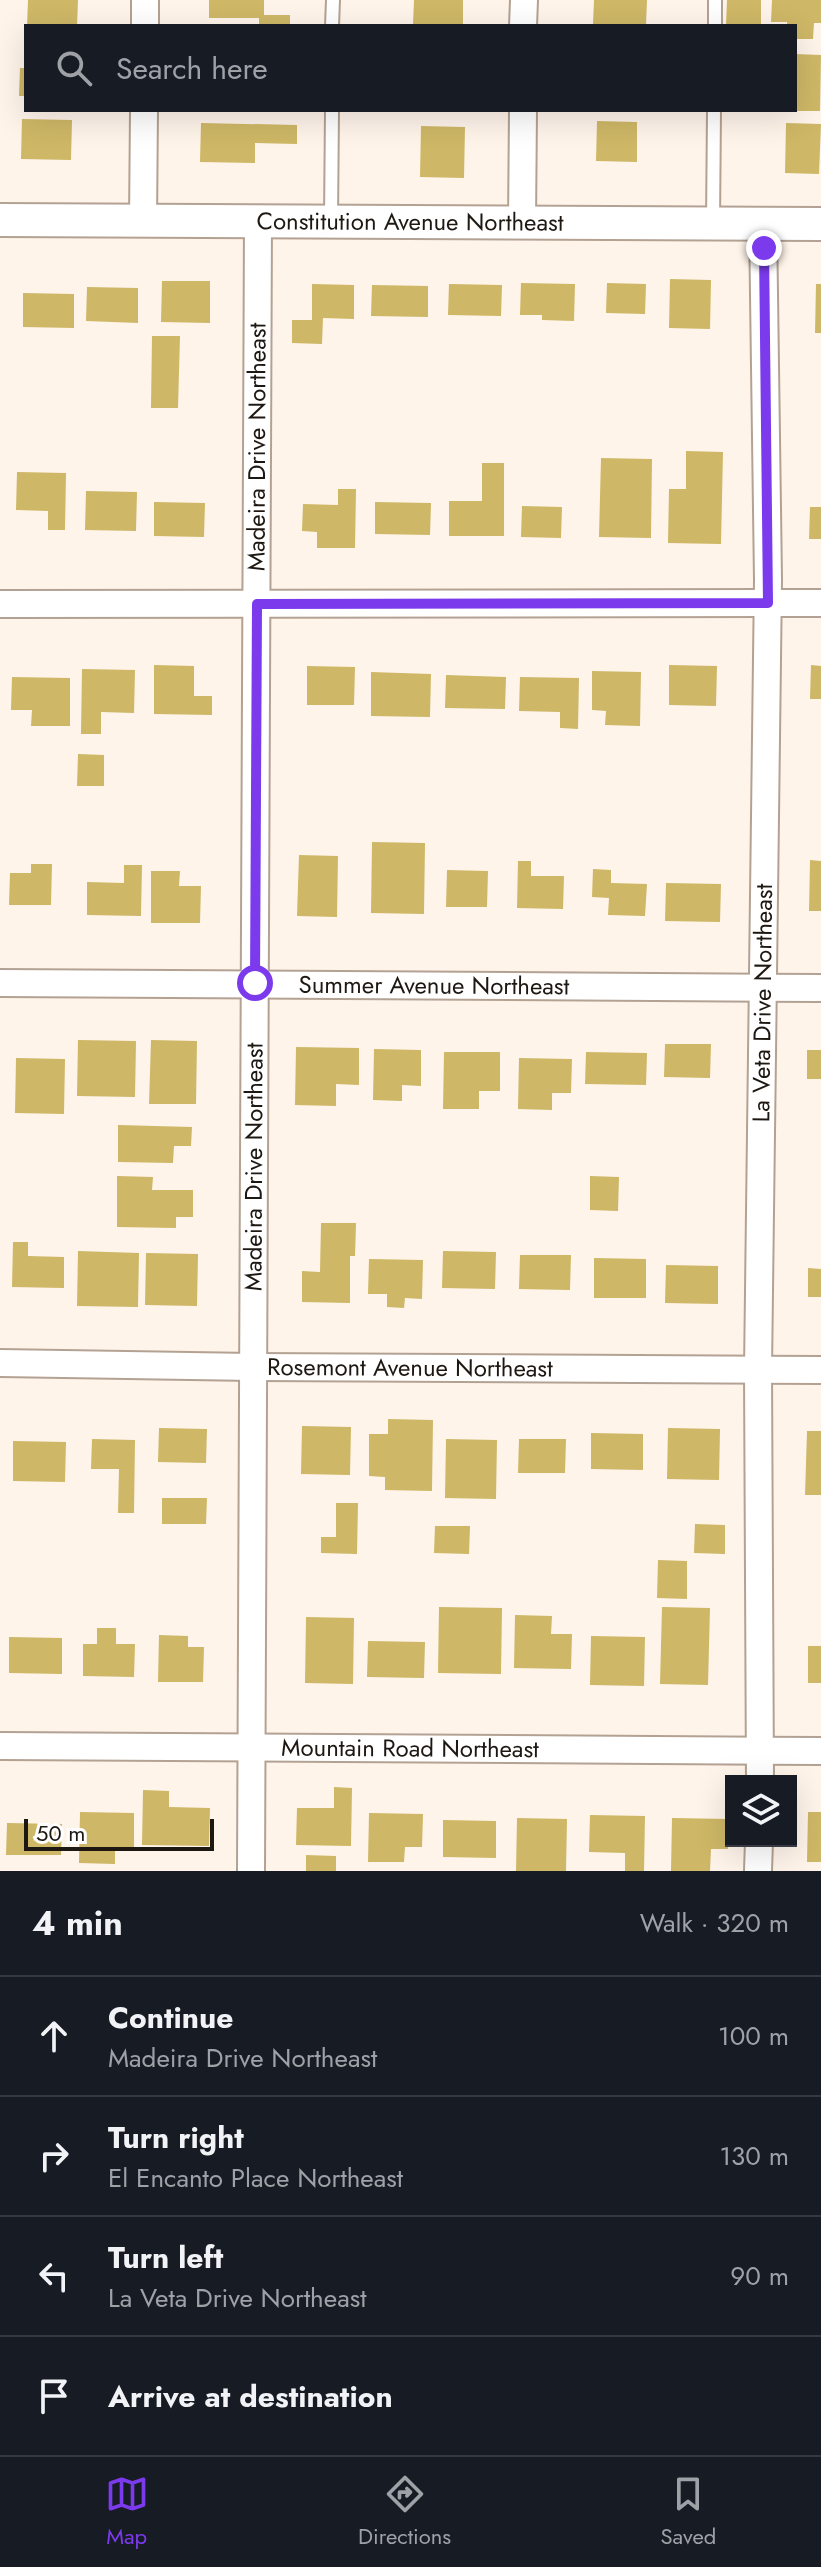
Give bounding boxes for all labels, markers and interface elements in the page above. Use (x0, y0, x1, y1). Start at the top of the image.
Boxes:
search box (24, 24, 797, 112)
icon: search (52, 46, 96, 90)
text: Search here (116, 47, 268, 90)
street label: Constitution Avenue Northeast (256, 203, 564, 240)
route end (746, 230, 782, 266)
street label: Madeira Drive Northeast (239, 322, 275, 571)
street label: La Veta Drive Northeast (743, 883, 781, 1123)
route start (237, 965, 273, 1001)
street label: Summer Avenue Northeast (299, 967, 570, 1003)
street label: Madeira Drive Northeast (235, 1042, 272, 1291)
street label: Rosemont Avenue Northeast (267, 1349, 553, 1386)
street label: Mountain Road Northeast (281, 1730, 539, 1766)
map controls (725, 1775, 797, 1847)
button: layers (725, 1775, 797, 1847)
scale bar (24, 1815, 214, 1851)
text: 50 m (36, 1817, 85, 1849)
text: 4 min (32, 1899, 123, 1948)
text: Walk · 320 m (640, 1904, 789, 1942)
text: Continue (108, 1996, 234, 2039)
icon: ahead (32, 2014, 76, 2058)
text: 100 m (718, 2017, 789, 2055)
text: Madeira Drive Northeast (108, 2039, 377, 2077)
text: Turn right (108, 2116, 244, 2159)
icon: right (32, 2134, 76, 2178)
text: 130 m (719, 2137, 789, 2175)
text: El Encanto Place Northeast (108, 2159, 403, 2197)
text: Turn left (108, 2236, 223, 2279)
icon: left (32, 2254, 76, 2298)
text: 90 m (730, 2257, 789, 2295)
text: La Veta Drive Northeast (108, 2279, 366, 2317)
icon: arrive (32, 2374, 76, 2418)
text: Arrive at destination (108, 2375, 393, 2418)
tab: Map (105, 2472, 149, 2552)
tab: Directions (358, 2472, 451, 2552)
tab: Saved (661, 2472, 716, 2552)

